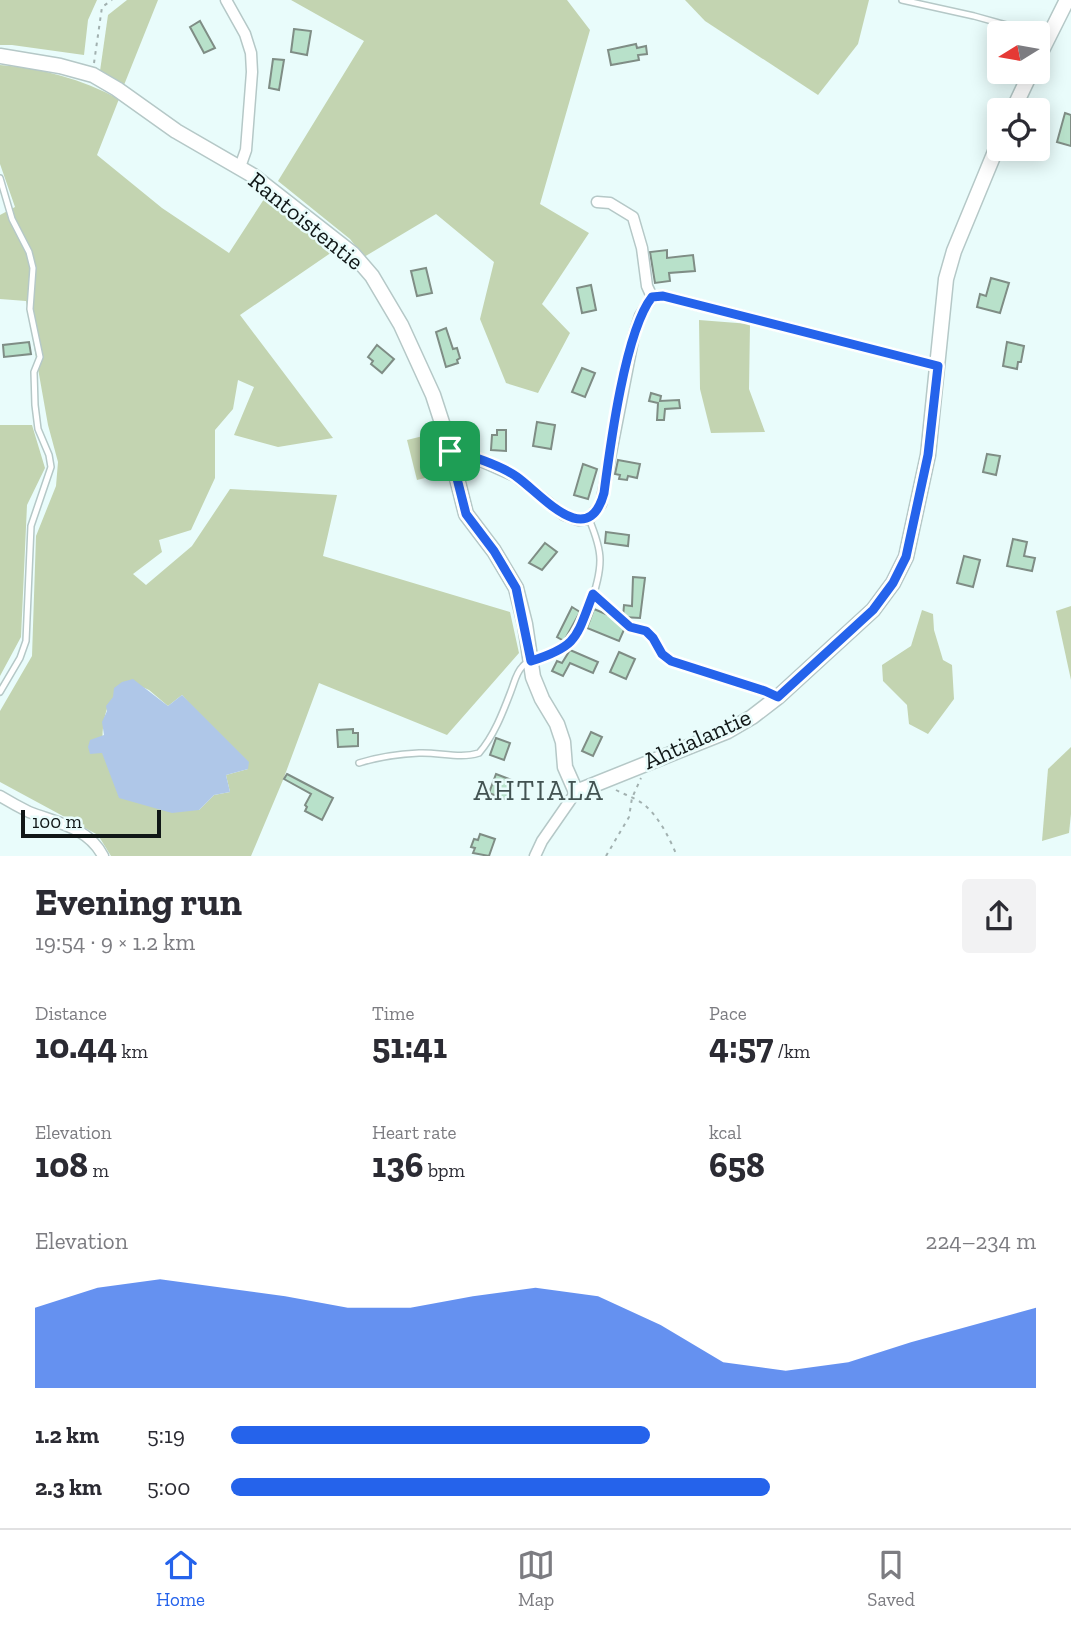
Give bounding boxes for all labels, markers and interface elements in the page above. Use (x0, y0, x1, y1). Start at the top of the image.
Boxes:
north arrow (987, 21, 1050, 84)
map controls (987, 21, 1050, 161)
button: locate (987, 98, 1050, 161)
street label: Rantoistentie (243, 165, 370, 276)
pin (420, 421, 480, 481)
icon: arrive (431, 432, 469, 470)
street label: Ahtialantie (638, 702, 755, 775)
district label: AHTIALA (473, 774, 605, 807)
scale bar (21, 807, 161, 839)
text: 100 m (32, 810, 82, 833)
text: Evening run (35, 879, 242, 925)
button: share (962, 879, 1036, 953)
text: 19:54 · 9 × 1.2 km (35, 928, 195, 956)
text: Distance (35, 1002, 107, 1025)
text: Time (372, 1002, 414, 1025)
text: Pace (709, 1002, 747, 1025)
text: 10.44 (35, 1025, 117, 1067)
text: 51:41 (372, 1025, 447, 1067)
text: 4:57 (709, 1025, 773, 1067)
text: km (117, 1040, 148, 1063)
text: /km (773, 1040, 810, 1063)
text: Elevation (35, 1121, 112, 1144)
text: Heart rate (372, 1121, 457, 1144)
text: kcal (709, 1121, 742, 1144)
text: 108 (35, 1144, 88, 1186)
text: 136 (372, 1144, 424, 1186)
text: 658 (709, 1144, 765, 1186)
text: m (88, 1159, 109, 1182)
text: bpm (424, 1159, 465, 1182)
text: Elevation (35, 1227, 128, 1255)
text: 224–234 m (926, 1227, 1036, 1255)
text: 1.2 km (35, 1421, 99, 1449)
text: 5:19 (147, 1421, 185, 1449)
text: 2.3 km (35, 1473, 102, 1501)
text: 5:00 (147, 1473, 190, 1501)
tab: Home (156, 1546, 205, 1611)
tab: Map (517, 1546, 555, 1611)
tab: Saved (867, 1546, 915, 1611)

